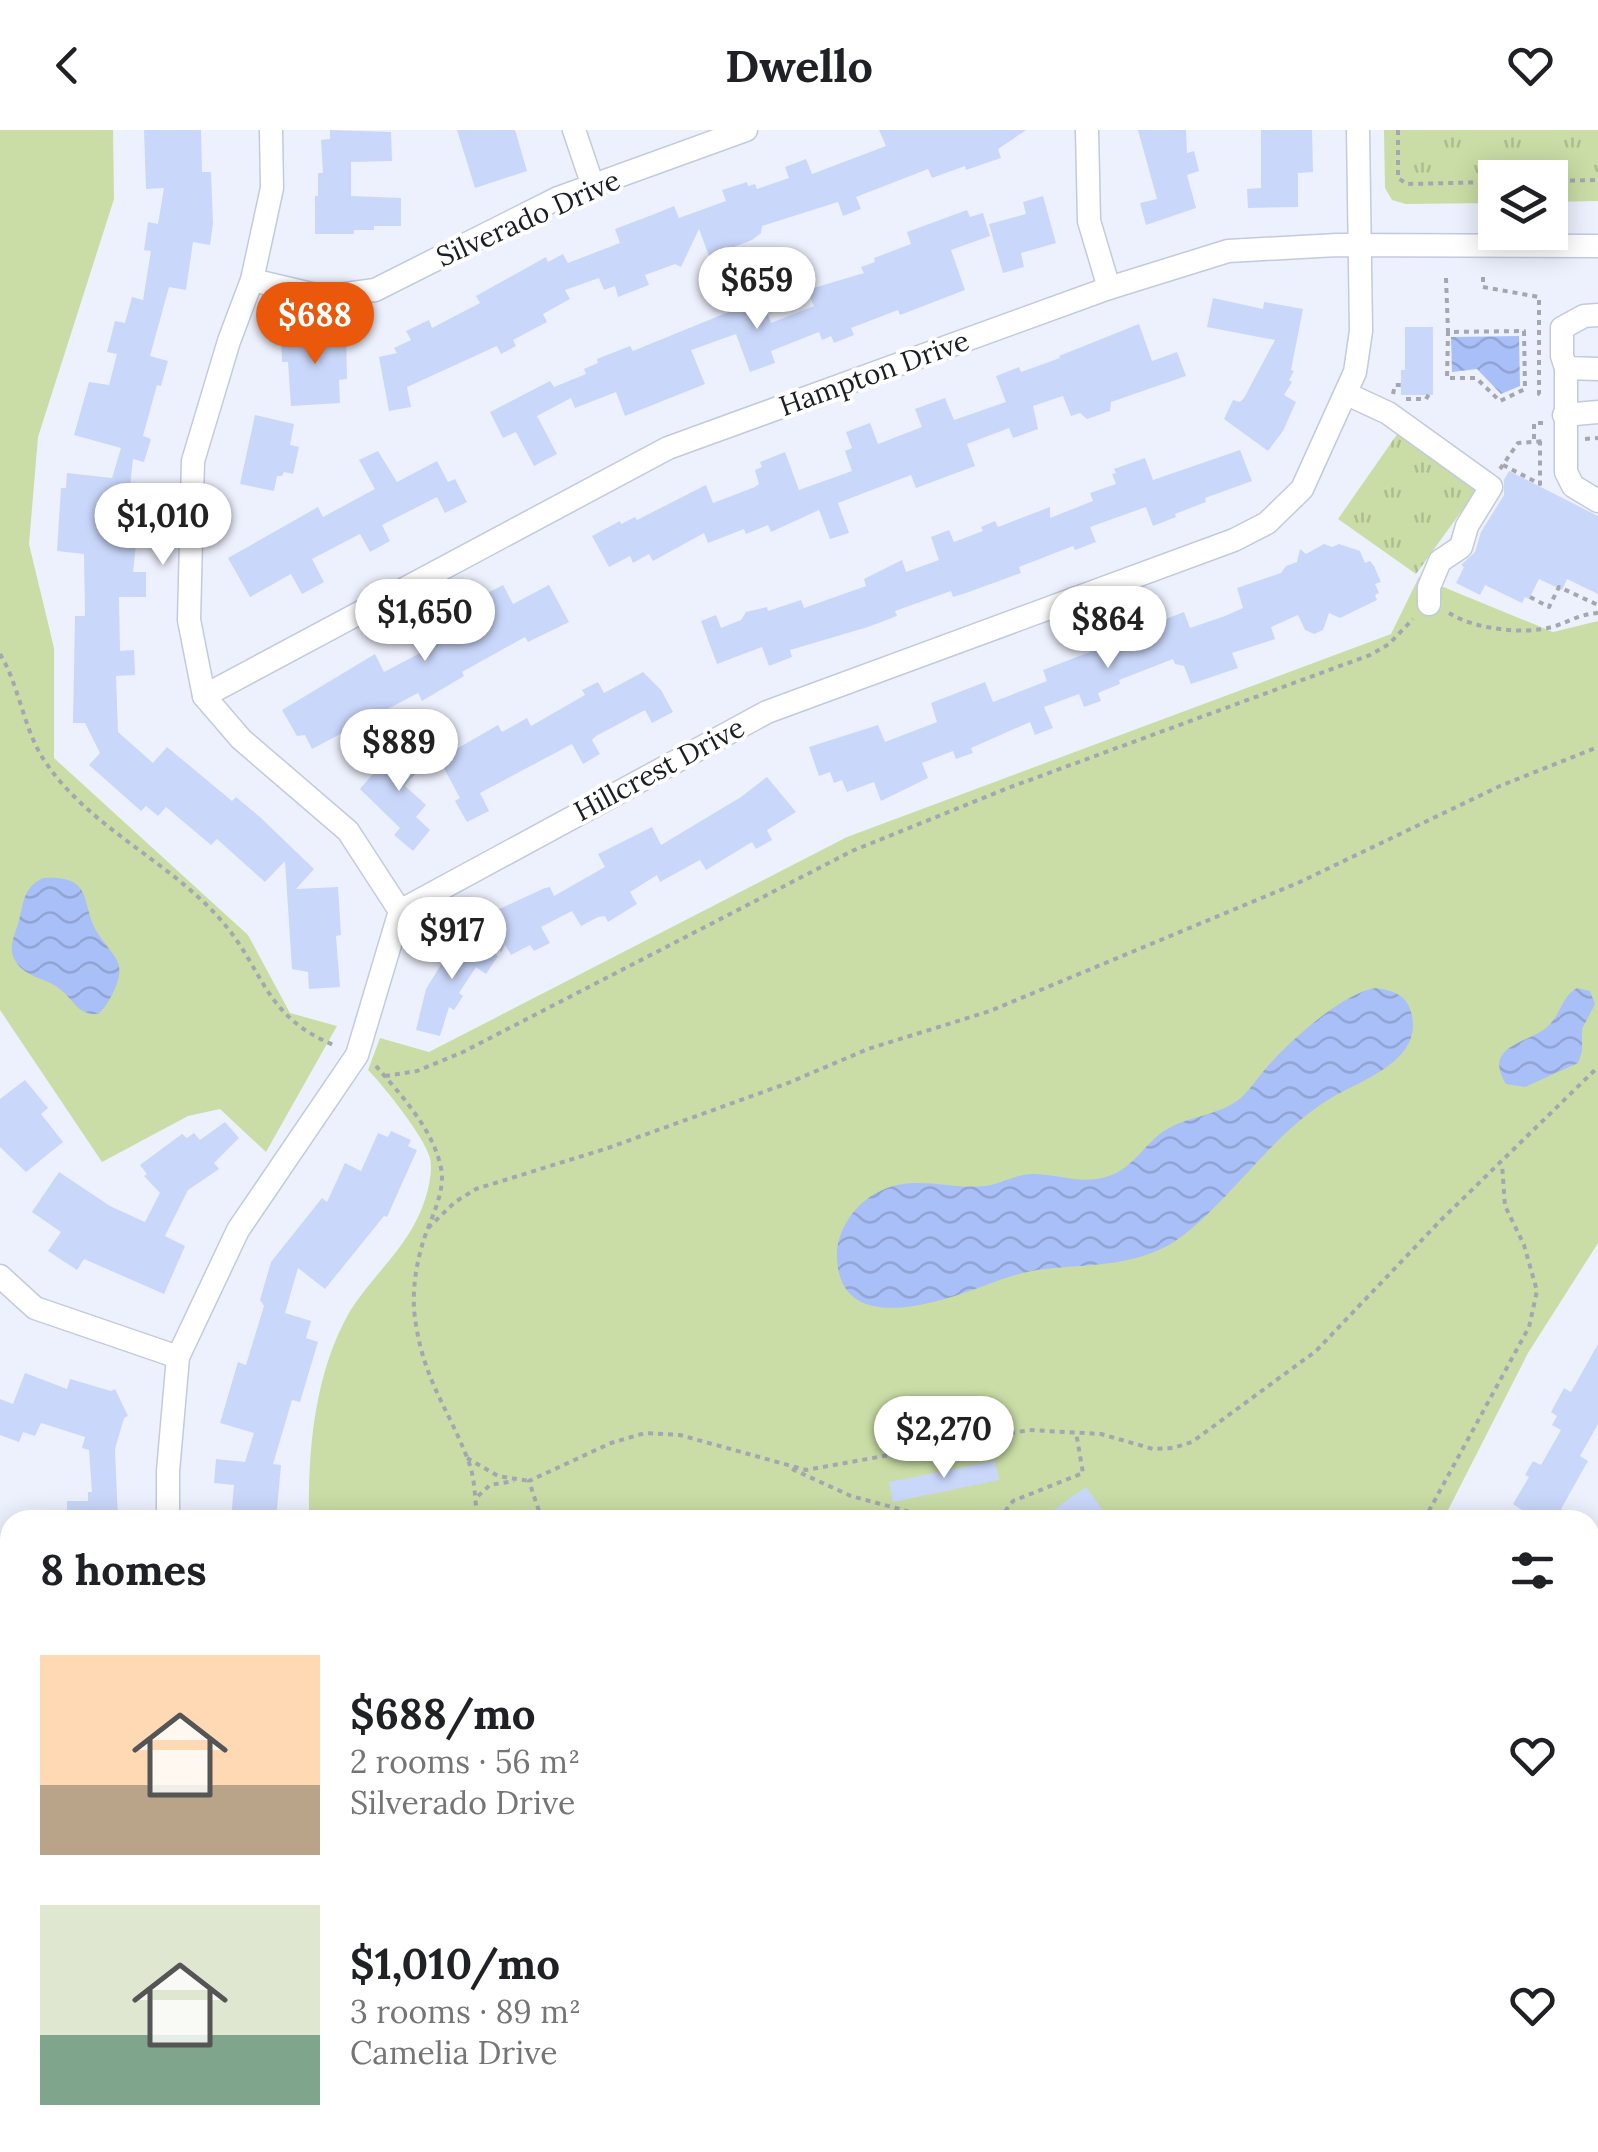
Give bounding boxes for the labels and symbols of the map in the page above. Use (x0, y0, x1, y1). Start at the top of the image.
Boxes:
street label: Silverado Drive (431, 161, 625, 275)
pin: $659 (698, 247, 816, 332)
pin: $688 (256, 282, 374, 367)
street label: Hampton Drive (774, 322, 974, 424)
pin: $1,010 (82, 483, 244, 568)
pin: $1,650 (344, 579, 506, 664)
pin: $864 (1049, 586, 1167, 671)
pin: $889 (340, 709, 458, 794)
street label: Hillcrest Drive (568, 709, 750, 829)
pin: $917 (393, 897, 511, 982)
pin: $2,270 (863, 1396, 1025, 1481)

